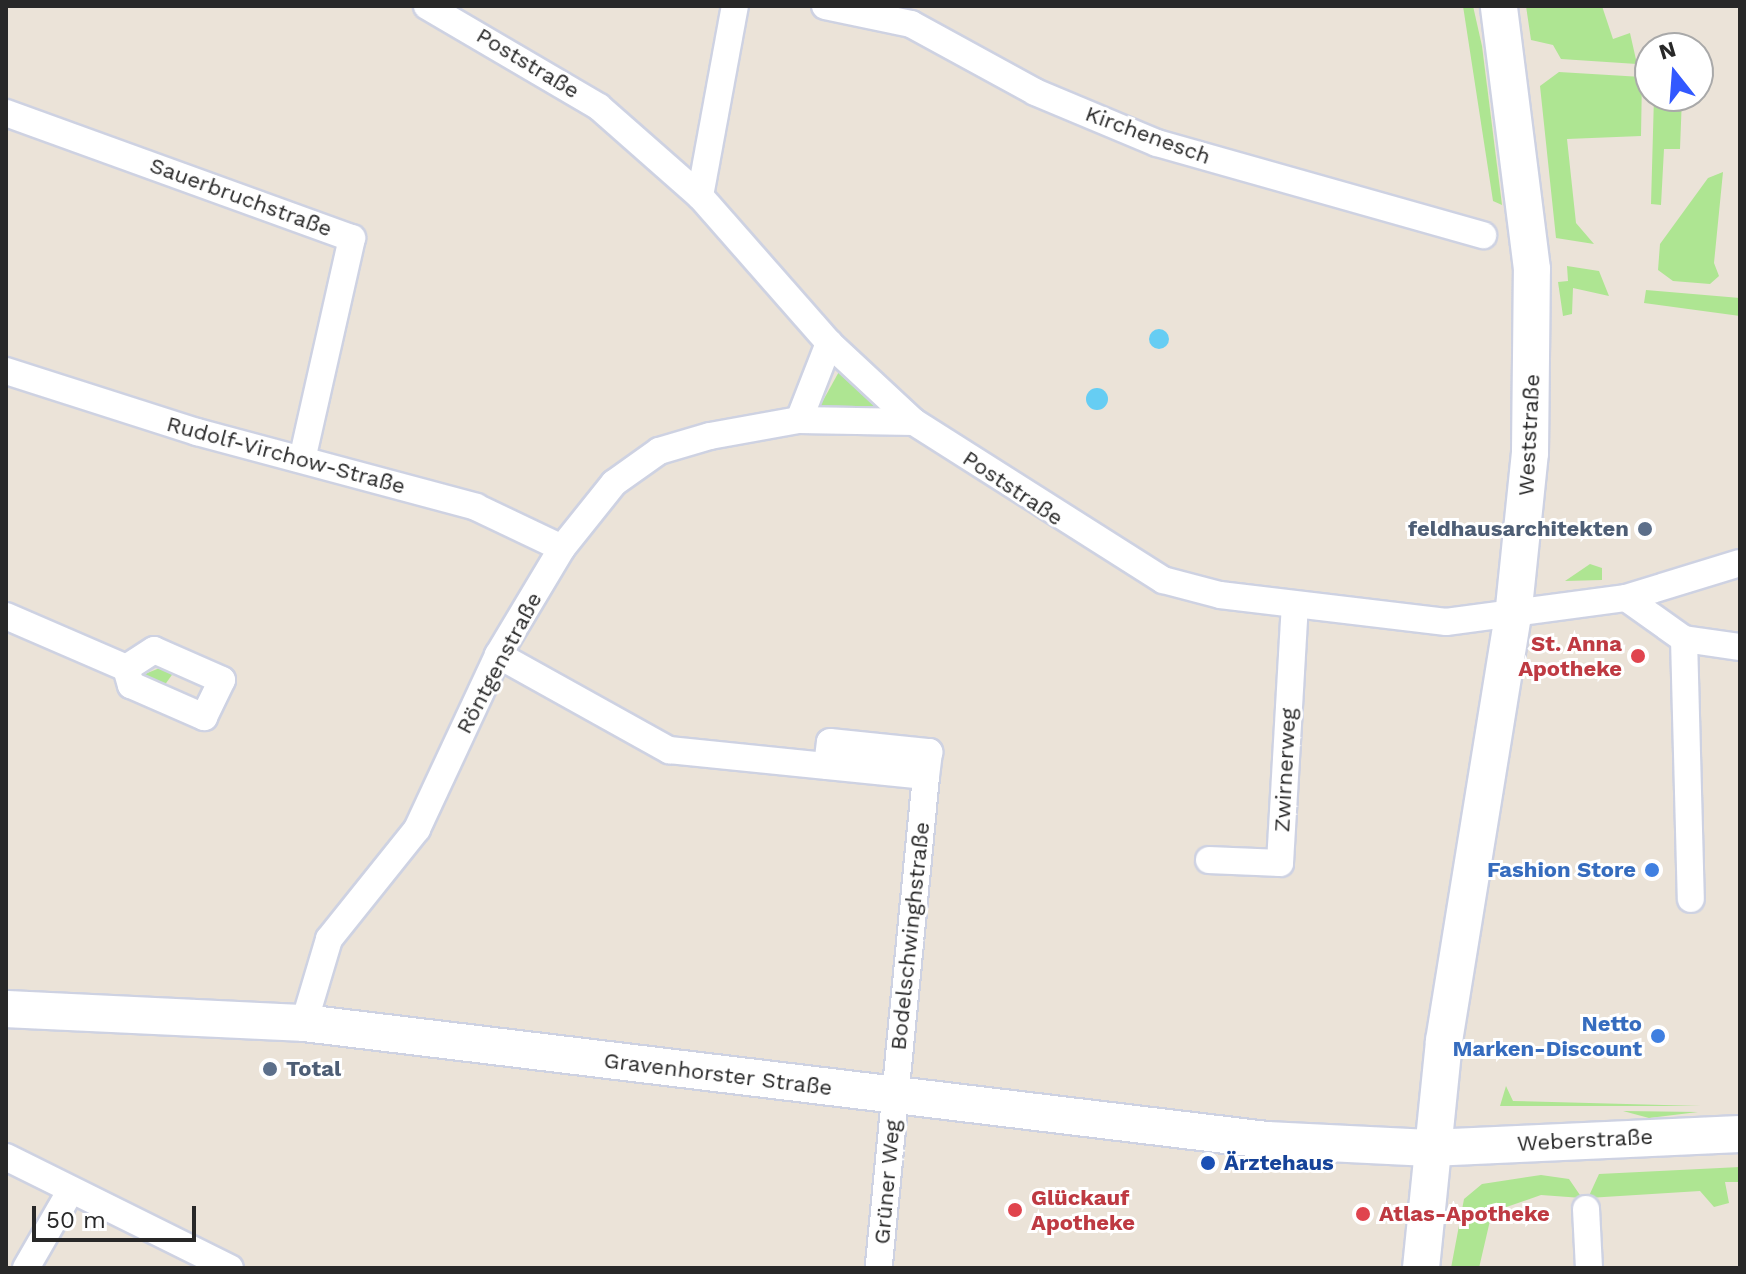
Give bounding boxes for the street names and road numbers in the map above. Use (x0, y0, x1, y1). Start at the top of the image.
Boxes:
street label: Poststraße (472, 22, 584, 104)
street label: Kirchenesch (1082, 100, 1214, 170)
street label: Sauerbruchstraße (146, 152, 336, 242)
street label: Weststraße (1513, 373, 1545, 497)
street label: Rudolf-Virchow-Straße (164, 410, 408, 500)
street label: Poststraße (958, 445, 1068, 531)
street label: Röntgenstraße (451, 588, 547, 738)
street label: Zwirnerweg (1269, 707, 1301, 833)
street label: Bodelschwinghstraße (885, 820, 935, 1052)
street label: Gravenhorster Straße (602, 1047, 834, 1101)
street label: Grüner Weg (868, 1118, 906, 1246)
street label: Weberstraße (1516, 1123, 1654, 1157)

